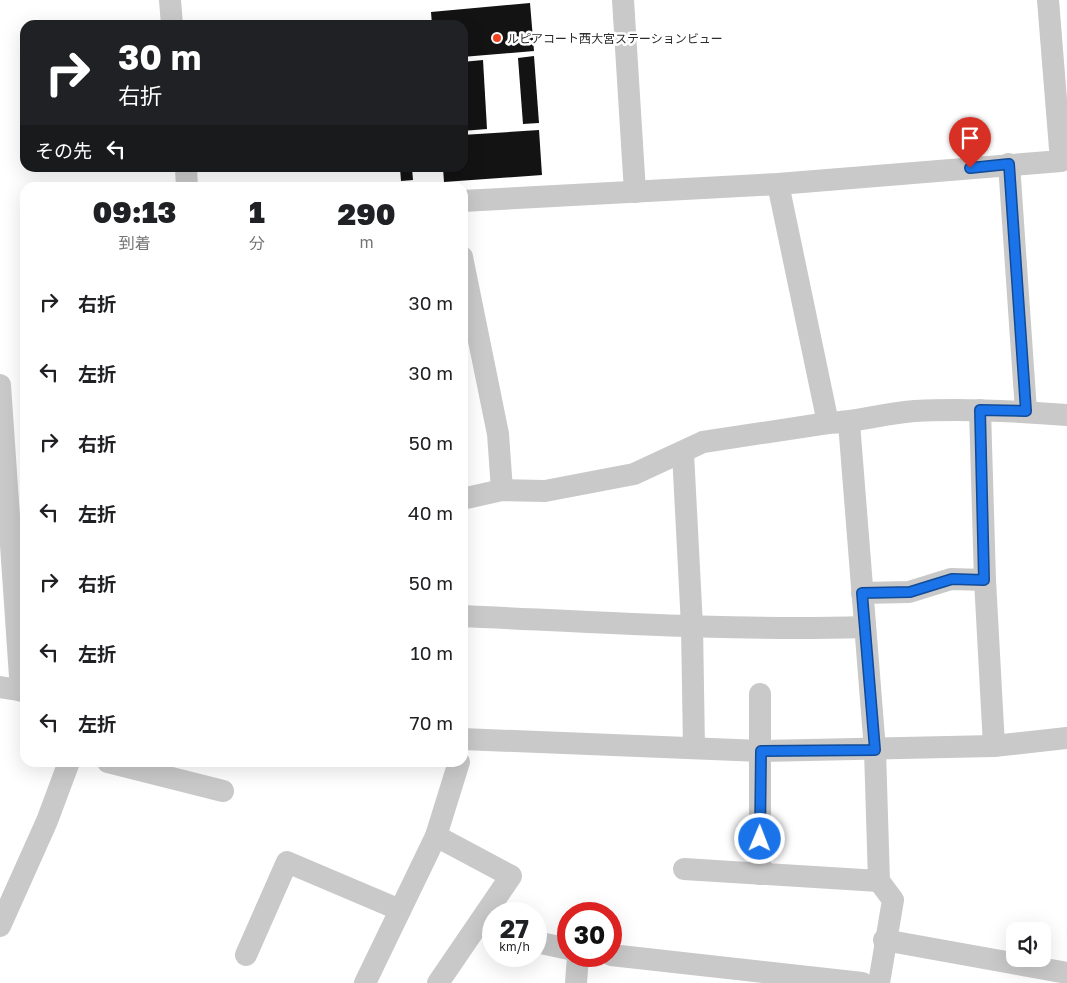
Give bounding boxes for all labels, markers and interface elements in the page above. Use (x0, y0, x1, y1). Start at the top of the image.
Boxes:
place label: ルピアコート西大宮ステーションビュー (507, 31, 723, 46)
marker: ルピアコート西大宮ステーションビュー (491, 32, 503, 44)
text: 30 m (118, 36, 201, 78)
icon: right (35, 40, 100, 105)
text: 右折 (118, 82, 162, 109)
pin (949, 117, 991, 168)
icon: arrive (956, 124, 984, 152)
icon: left (102, 135, 130, 163)
text: その先 (35, 139, 92, 162)
text: 09:13 (93, 194, 176, 230)
text: 1 (249, 194, 265, 230)
text: 290 (338, 196, 395, 232)
text: m (359, 232, 374, 252)
text: 到着 (119, 233, 151, 253)
text: 分 (249, 233, 265, 253)
icon: right (35, 288, 63, 316)
text: 30 m (409, 291, 453, 314)
text: 右折 (78, 292, 116, 315)
icon: left (35, 358, 63, 386)
text: 30 m (409, 361, 453, 384)
text: 左折 (78, 362, 116, 385)
icon: right (35, 428, 63, 456)
text: 50 m (409, 431, 453, 454)
text: 右折 (78, 432, 116, 455)
icon: left (35, 498, 63, 526)
text: 40 m (408, 501, 453, 524)
text: 左折 (78, 502, 116, 525)
icon: right (35, 568, 63, 596)
text: 50 m (409, 571, 453, 594)
text: 右折 (78, 572, 116, 595)
icon: left (35, 638, 63, 666)
text: 10 m (410, 641, 453, 664)
text: 左折 (78, 642, 116, 665)
icon: left (35, 708, 63, 736)
text: 70 m (410, 711, 453, 734)
text: 左折 (78, 712, 116, 735)
position arrow (733, 812, 785, 864)
speed limit sign: 30 (557, 902, 622, 967)
text: 27 (500, 913, 529, 944)
map controls (1006, 922, 1051, 967)
button: sound (1006, 922, 1051, 967)
text: km/h (499, 939, 530, 954)

